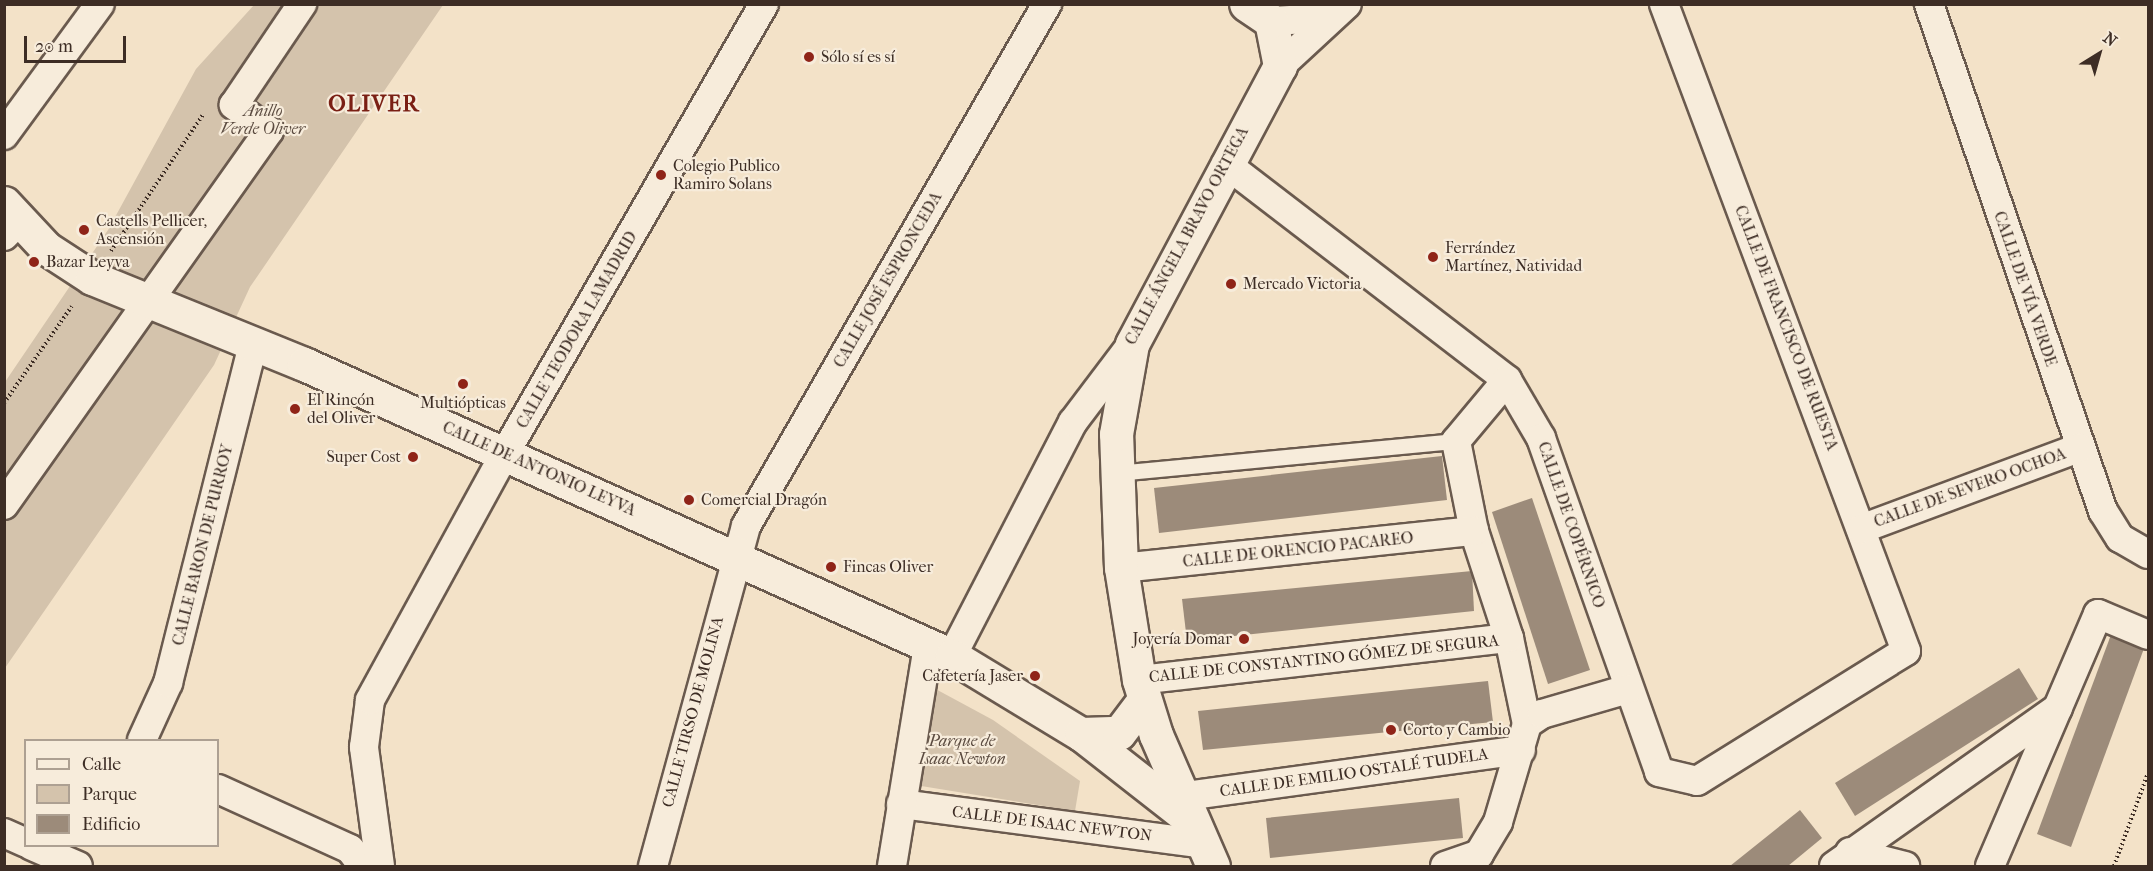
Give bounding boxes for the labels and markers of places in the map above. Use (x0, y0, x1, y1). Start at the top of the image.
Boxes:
place label: Sólo sí es sí (821, 47, 895, 67)
marker: Sólo sí es sí (802, 50, 816, 64)
place label: Colegio Publico Ramiro Solans (673, 156, 780, 194)
marker: Colegio Publico Ramiro Solans (654, 168, 668, 182)
place label: Castells Pellicer, Ascensión (96, 211, 207, 249)
marker: Castells Pellicer, Ascensión (77, 223, 91, 237)
place label: Ferrández Martínez, Natividad (1445, 238, 1582, 276)
marker: Ferrández Martínez, Natividad (1426, 250, 1440, 264)
place label: Bazar Leyva (46, 252, 130, 272)
marker: Bazar Leyva (27, 255, 41, 269)
place label: Mercado Victoria (1243, 274, 1362, 294)
marker: Mercado Victoria (1224, 277, 1238, 291)
marker: Multiópticas (456, 377, 470, 391)
place label: El Rincón del Oliver (307, 390, 375, 428)
place label: Multiópticas (420, 393, 506, 413)
marker: El Rincón del Oliver (288, 402, 302, 416)
place label: Super Cost (326, 447, 401, 467)
marker: Super Cost (406, 450, 420, 464)
place label: Comercial Dragón (701, 490, 827, 510)
marker: Comercial Dragón (682, 493, 696, 507)
place label: Fincas Oliver (843, 557, 933, 577)
marker: Fincas Oliver (824, 560, 838, 574)
place label: Joyería Domar (1132, 629, 1232, 649)
marker: Joyería Domar (1237, 632, 1251, 646)
place label: Cafetería Jaser (922, 666, 1023, 686)
marker: Cafetería Jaser (1028, 669, 1042, 683)
place label: Corto y Cambio (1403, 720, 1510, 740)
marker: Corto y Cambio (1384, 723, 1398, 737)

